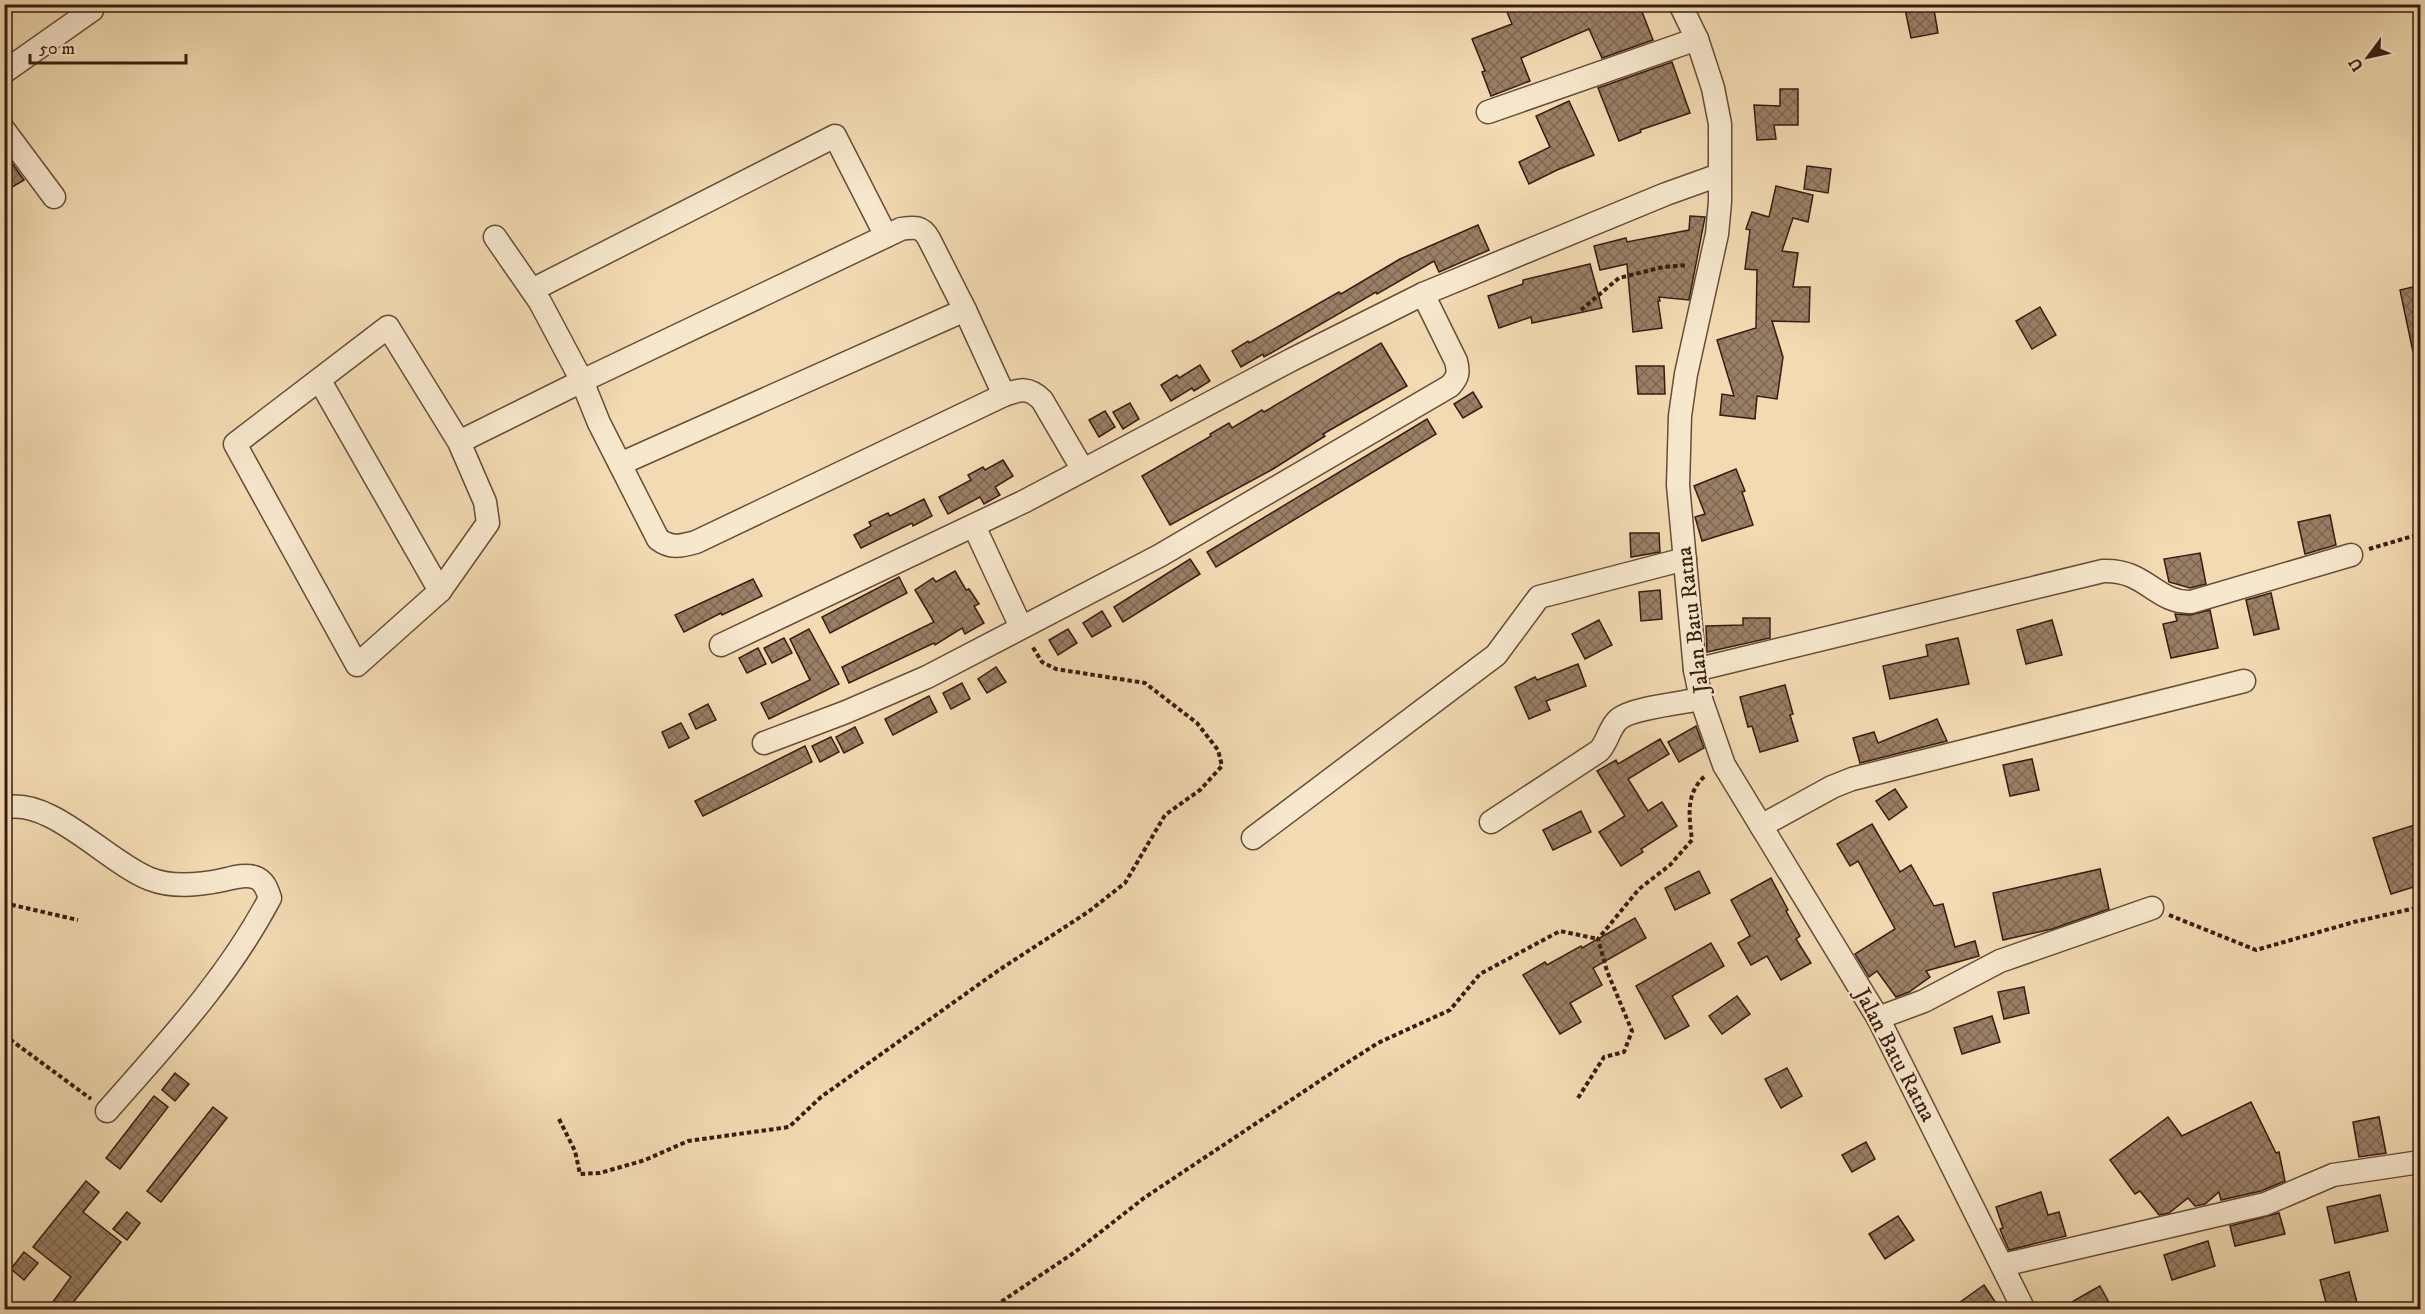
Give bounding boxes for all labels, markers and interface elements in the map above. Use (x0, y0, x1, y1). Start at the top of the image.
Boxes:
scale bar (30, 27, 186, 65)
north arrow (2338, 27, 2398, 87)
text: 50 m (39, 38, 75, 60)
text: U (2344, 53, 2368, 75)
street label: Jalan Batu Ratna (1671, 545, 1716, 697)
street label: Jalan Batu Ratna (1848, 982, 1942, 1127)

